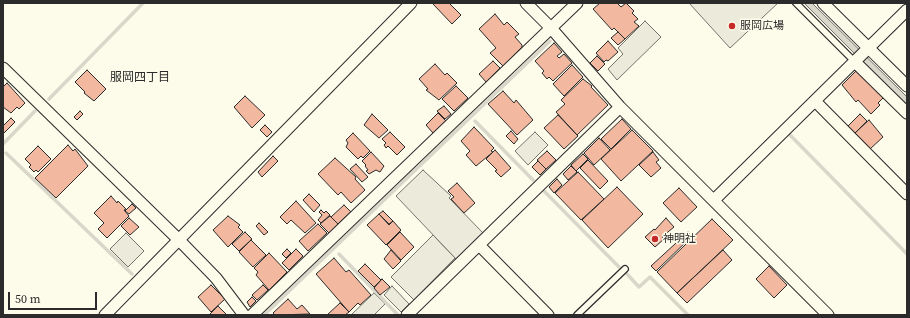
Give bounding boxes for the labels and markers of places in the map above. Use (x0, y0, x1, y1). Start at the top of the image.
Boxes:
place label: 服岡広場 (740, 19, 784, 33)
marker: 服岡広場 (727, 21, 737, 31)
place label: 神明社 (663, 232, 696, 246)
marker: 神明社 (650, 234, 660, 244)

